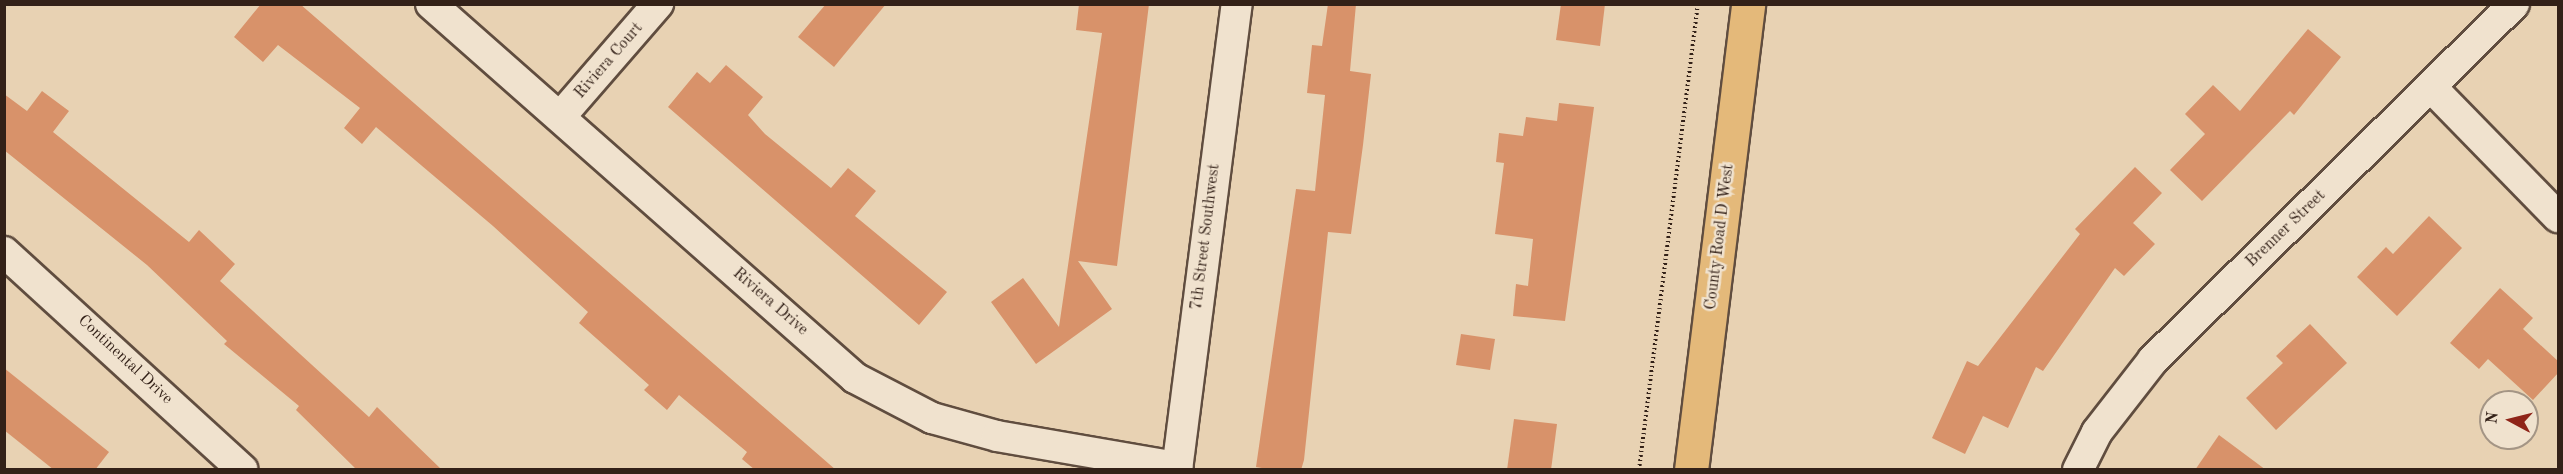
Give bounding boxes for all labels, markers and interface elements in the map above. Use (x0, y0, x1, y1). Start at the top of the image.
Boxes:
street label: Riviera Court (571, 19, 647, 103)
street label: 7th Street Southwest (1188, 163, 1224, 311)
street label: County Road D West (1702, 163, 1738, 311)
street label: Brenner Street (2242, 186, 2330, 272)
street label: Riviera Drive (728, 264, 812, 340)
street label: Continental Drive (74, 311, 176, 409)
north arrow (2479, 390, 2539, 450)
text: N (2484, 411, 2502, 425)

